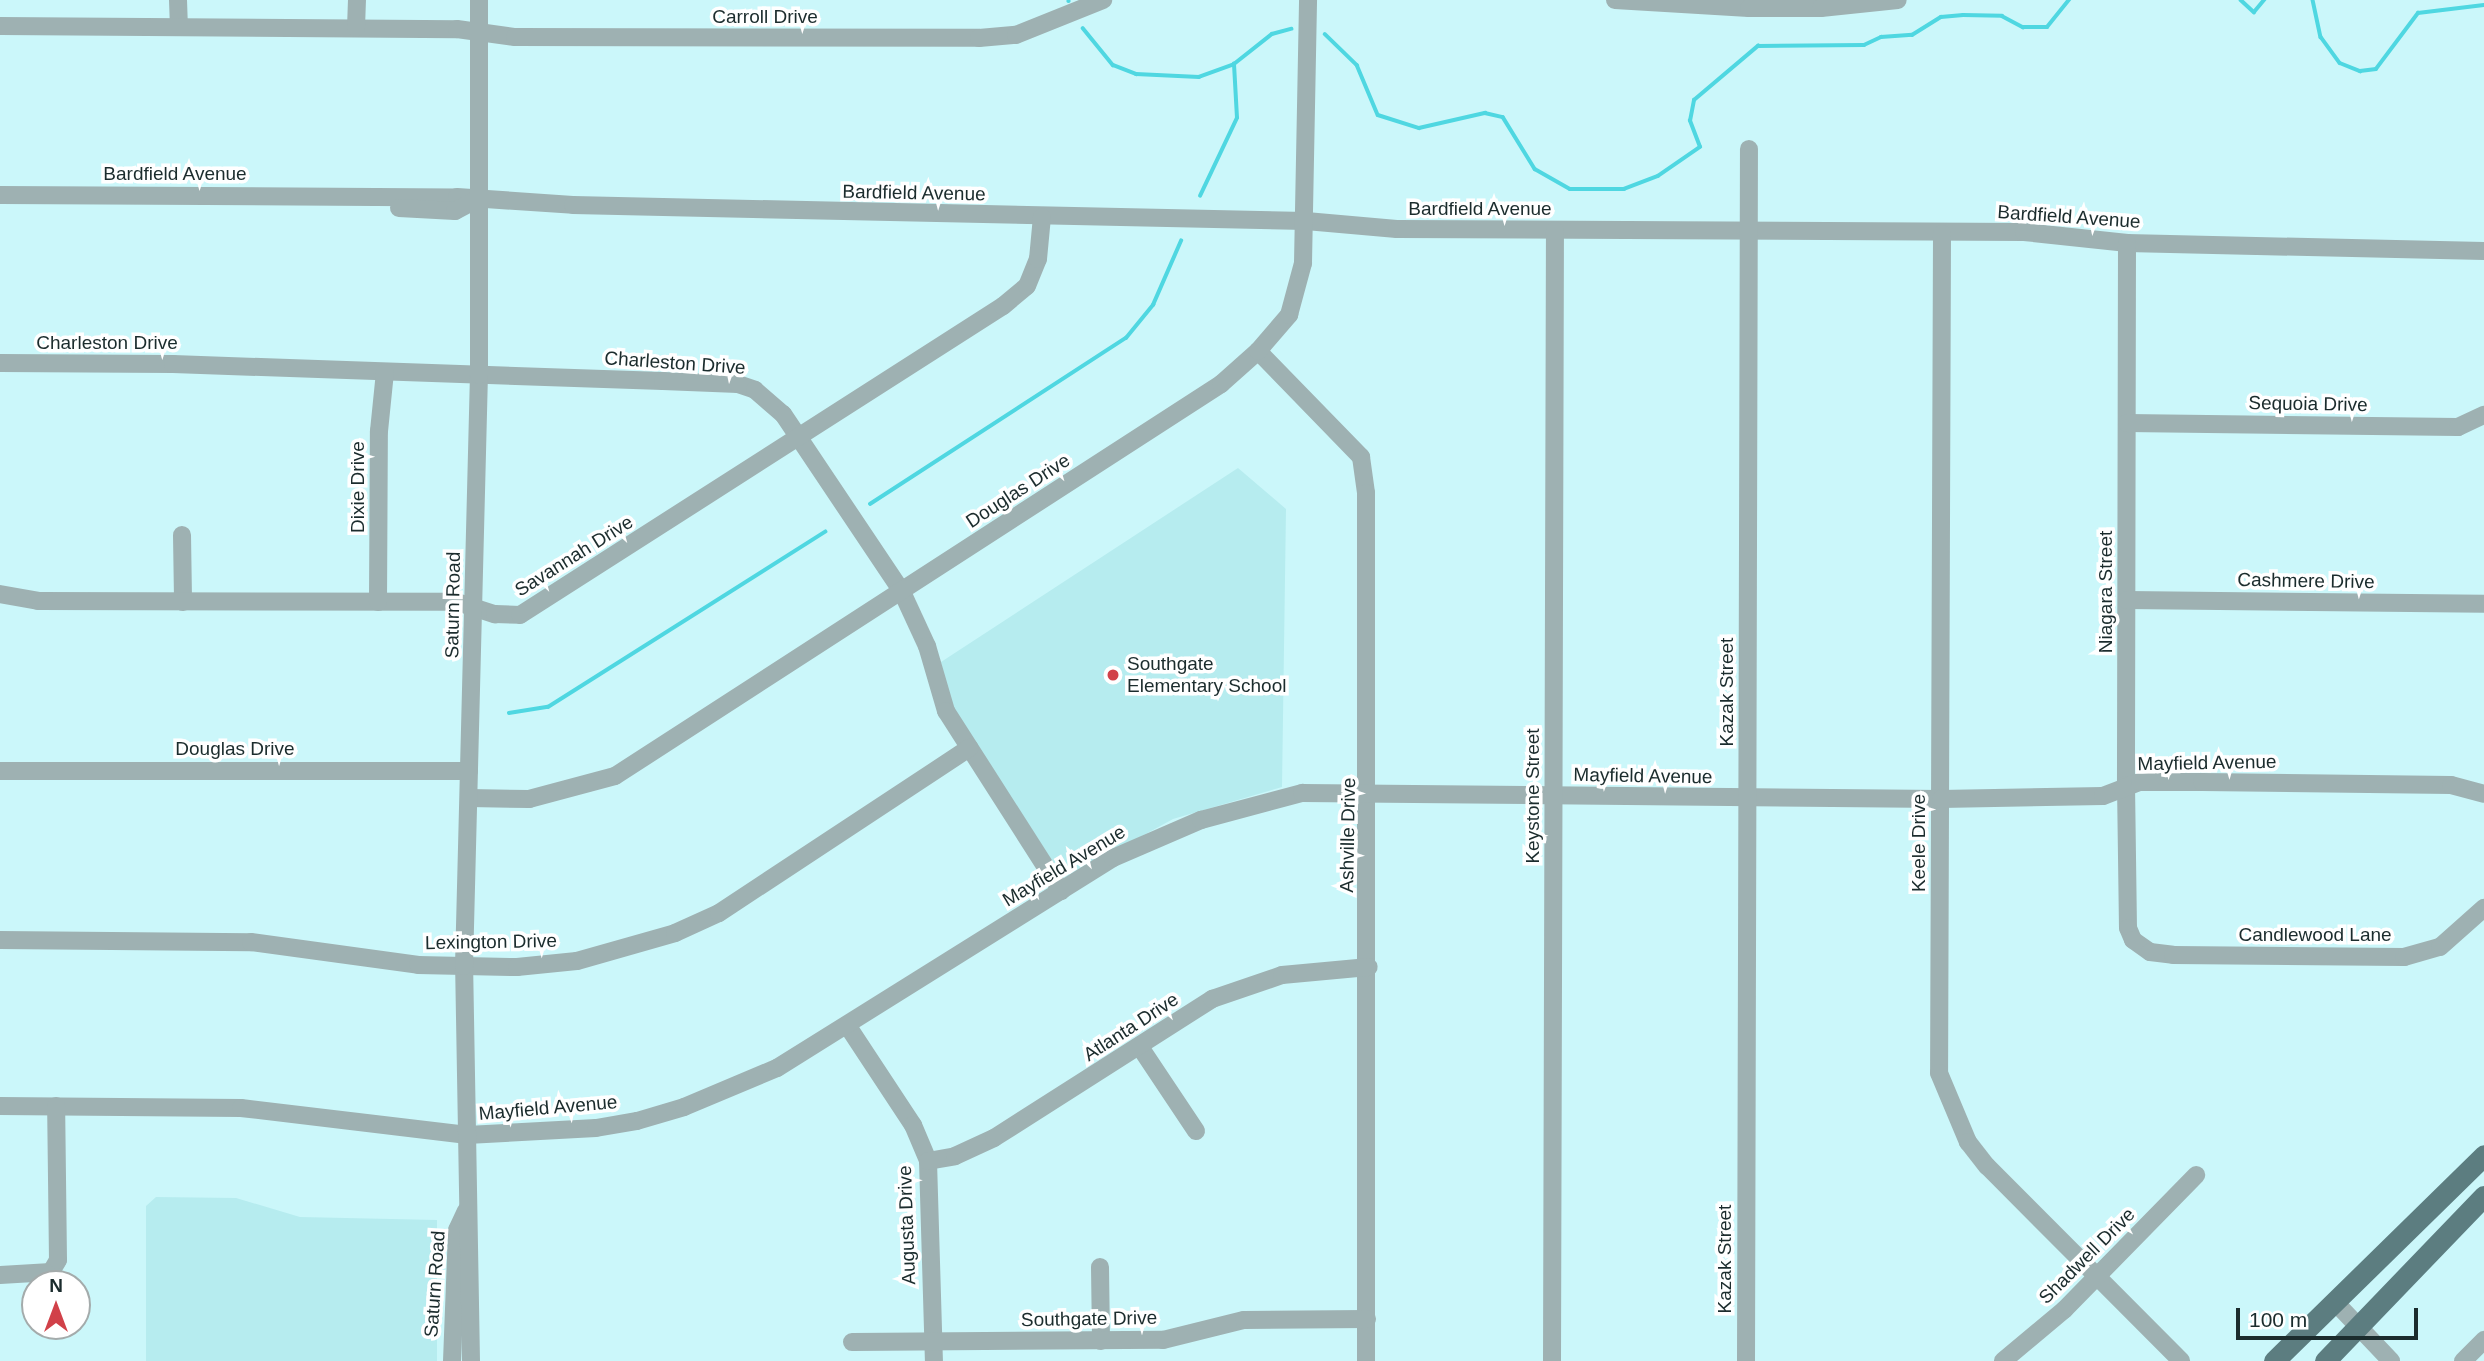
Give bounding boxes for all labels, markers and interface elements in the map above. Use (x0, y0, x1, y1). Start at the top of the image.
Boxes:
street label: Carroll Drive (712, 6, 818, 28)
street label: Bardfield Avenue (103, 163, 247, 185)
street label: Bardfield Avenue (842, 180, 986, 206)
street label: Bardfield Avenue (1408, 198, 1552, 220)
street label: Bardfield Avenue (1996, 201, 2142, 233)
street label: Charleston Drive (36, 332, 178, 354)
street label: Charleston Drive (604, 347, 746, 379)
street label: Sequoia Drive (2248, 392, 2368, 416)
street label: Dixie Drive (347, 441, 369, 533)
street label: Douglas Drive (962, 449, 1074, 533)
street label: Savannah Drive (511, 511, 637, 601)
street label: Niagara Street (2095, 531, 2117, 653)
street label: Saturn Road (441, 551, 465, 659)
street label: Cashmere Drive (2237, 568, 2375, 594)
street label: Kazak Street (1716, 638, 1738, 746)
place label: Southgate Elementary School (1127, 653, 1286, 697)
marker: Southgate Elementary School (1105, 667, 1121, 683)
street label: Keystone Street (1522, 728, 1544, 864)
street label: Douglas Drive (175, 738, 295, 760)
street label: Mayfield Avenue (2137, 750, 2277, 776)
street label: Mayfield Avenue (1573, 763, 1713, 789)
street label: Ashville Drive (1336, 777, 1360, 893)
street label: Keele Drive (1908, 794, 1930, 892)
street label: Mayfield Avenue (998, 820, 1130, 912)
street label: Candlewood Lane (2238, 924, 2392, 946)
street label: Lexington Drive (425, 929, 557, 955)
street label: Atlanta Drive (1079, 988, 1183, 1066)
street label: Mayfield Avenue (477, 1091, 619, 1125)
street label: Augusta Drive (894, 1165, 920, 1285)
street label: Shadwell Drive (2034, 1203, 2140, 1309)
street label: Kazak Street (1714, 1205, 1736, 1313)
street label: Saturn Road (420, 1230, 450, 1338)
north arrow (21, 1270, 91, 1340)
text: N (49, 1275, 63, 1296)
scale bar (2239, 1294, 2421, 1338)
street label: Southgate Drive (1021, 1306, 1157, 1332)
text: 100 m (2249, 1308, 2307, 1331)

